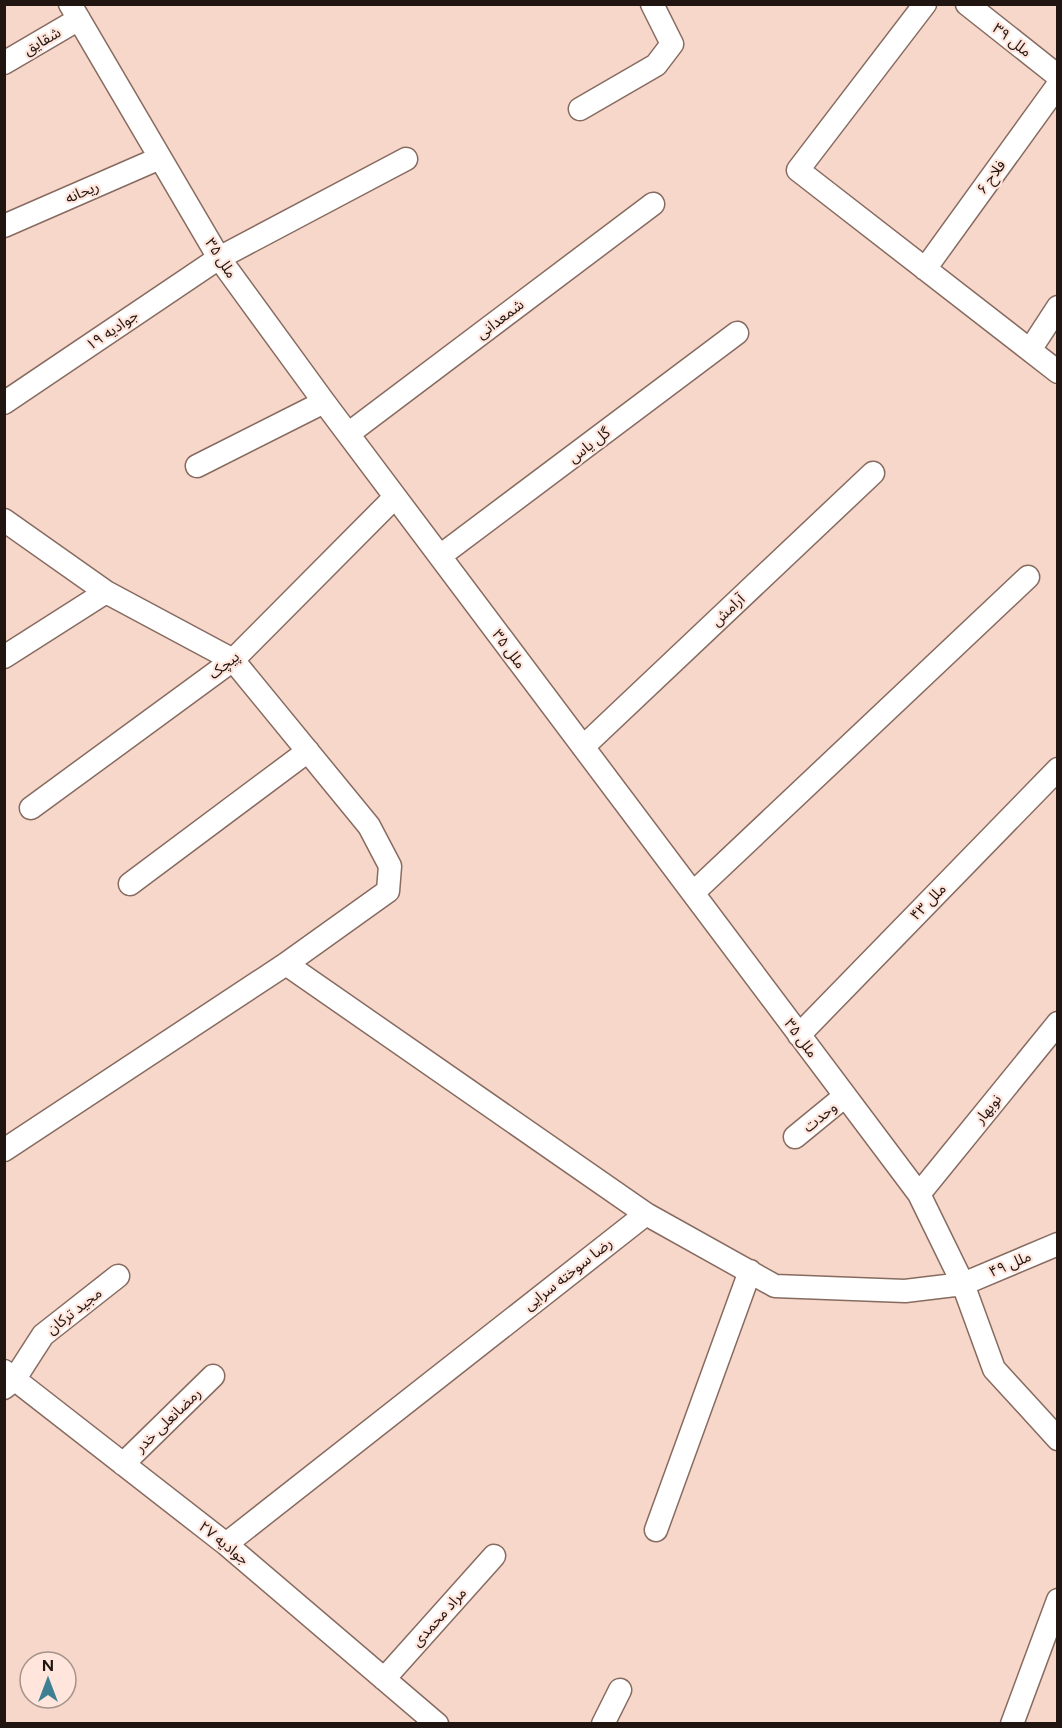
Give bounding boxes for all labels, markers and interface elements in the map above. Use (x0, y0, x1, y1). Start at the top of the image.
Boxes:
street label: ملل ۳۹ (989, 19, 1035, 61)
street label: شقایق (20, 23, 65, 60)
street label: فلاح ۶ (973, 156, 1012, 199)
street label: ریحانه (62, 177, 102, 207)
street label: ملل ۳۵ (201, 235, 241, 281)
street label: شمعدانی (473, 295, 528, 343)
street label: جوادیه ۱۹ (82, 306, 142, 354)
street label: گل یاس (564, 423, 614, 467)
street label: آرامش (708, 590, 749, 630)
street label: ملل ۳۵ (489, 626, 529, 672)
street label: پیچک (205, 647, 244, 684)
street label: ملل ۴۳ (906, 880, 950, 924)
street label: ملل ۳۵ (781, 1015, 821, 1061)
street label: نوبهار (970, 1091, 1005, 1128)
street label: وحدت (799, 1098, 841, 1136)
street label: رضا سوخته سرایی (520, 1234, 616, 1314)
street label: ملل ۴۹ (986, 1247, 1034, 1281)
street label: مجید ترکان (43, 1284, 105, 1338)
street label: رمضانعلی خدر (131, 1384, 205, 1457)
street label: جوادیه ۲۷ (195, 1517, 253, 1569)
street label: مراد محمدی (408, 1584, 470, 1650)
north arrow (18, 1650, 78, 1710)
text: N (42, 1656, 54, 1675)

